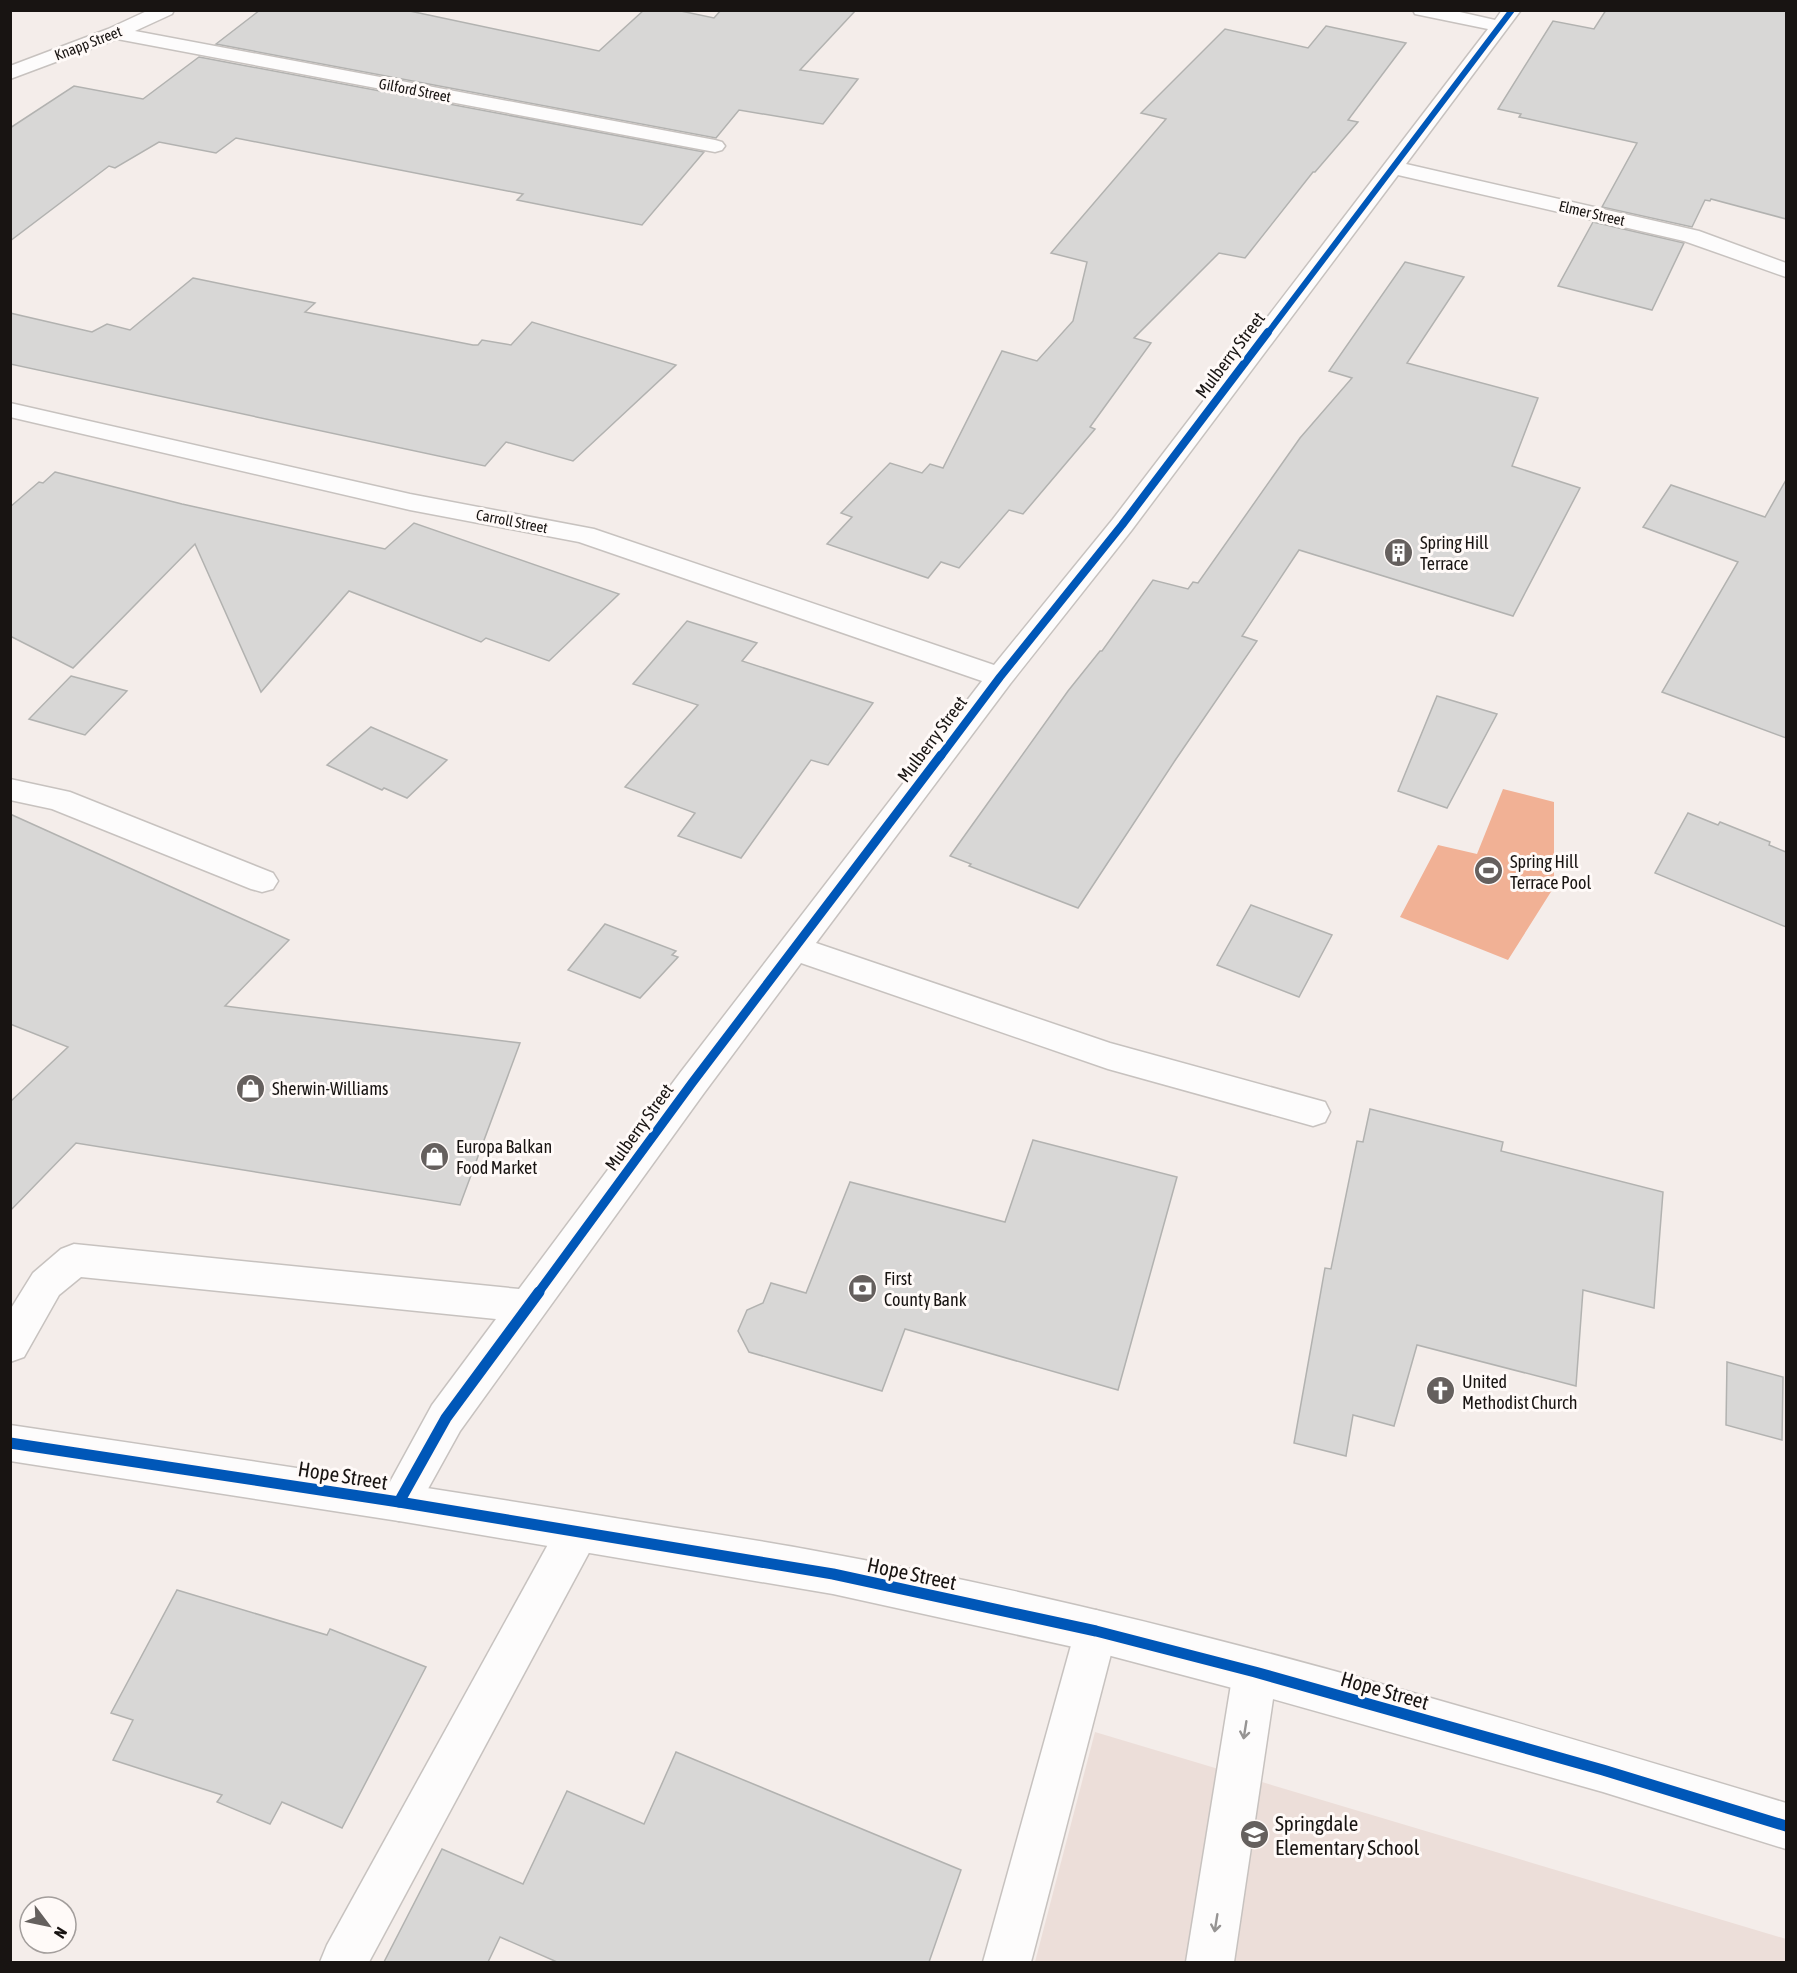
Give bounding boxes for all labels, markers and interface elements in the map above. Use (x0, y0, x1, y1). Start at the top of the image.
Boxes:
street label: Knapp Street (52, 22, 124, 64)
street label: Gilford Street (378, 75, 452, 105)
street label: Elmer Street (1557, 197, 1627, 229)
street label: Mulberry Street (1191, 308, 1269, 402)
street label: Carroll Street (475, 506, 549, 536)
place label: Spring Hill Terrace (1420, 532, 1489, 574)
building icon: Spring Hill Terrace (1383, 536, 1415, 568)
street label: Mulberry Street (893, 692, 971, 786)
place label: Spring Hill Terrace Pool (1510, 851, 1591, 893)
sports icon: Spring Hill Terrace Pool (1473, 855, 1505, 887)
shop icon: Sherwin-Williams (235, 1072, 267, 1104)
place label: Sherwin-Williams (272, 1078, 388, 1099)
street label: Mulberry Street (600, 1079, 678, 1175)
place label: Europa Balkan Food Market (456, 1136, 552, 1178)
shop icon: Europa Balkan Food Market (419, 1140, 451, 1172)
place label: First County Bank (884, 1268, 967, 1310)
bank icon: First County Bank (847, 1272, 879, 1304)
place label: United Methodist Church (1462, 1371, 1578, 1413)
church icon: United Methodist Church (1425, 1375, 1457, 1407)
street label: Hope Street (296, 1456, 390, 1494)
street label: Hope Street (865, 1552, 959, 1594)
street label: Hope Street (1338, 1666, 1432, 1714)
one-way arrow (1240, 1720, 1251, 1740)
place label: Springdale Elementary School (1275, 1811, 1420, 1859)
school or university icon: Springdale Elementary School (1238, 1819, 1270, 1851)
north arrow (18, 1895, 78, 1955)
one-way arrow (1210, 1913, 1221, 1932)
text: N (51, 1924, 71, 1942)

